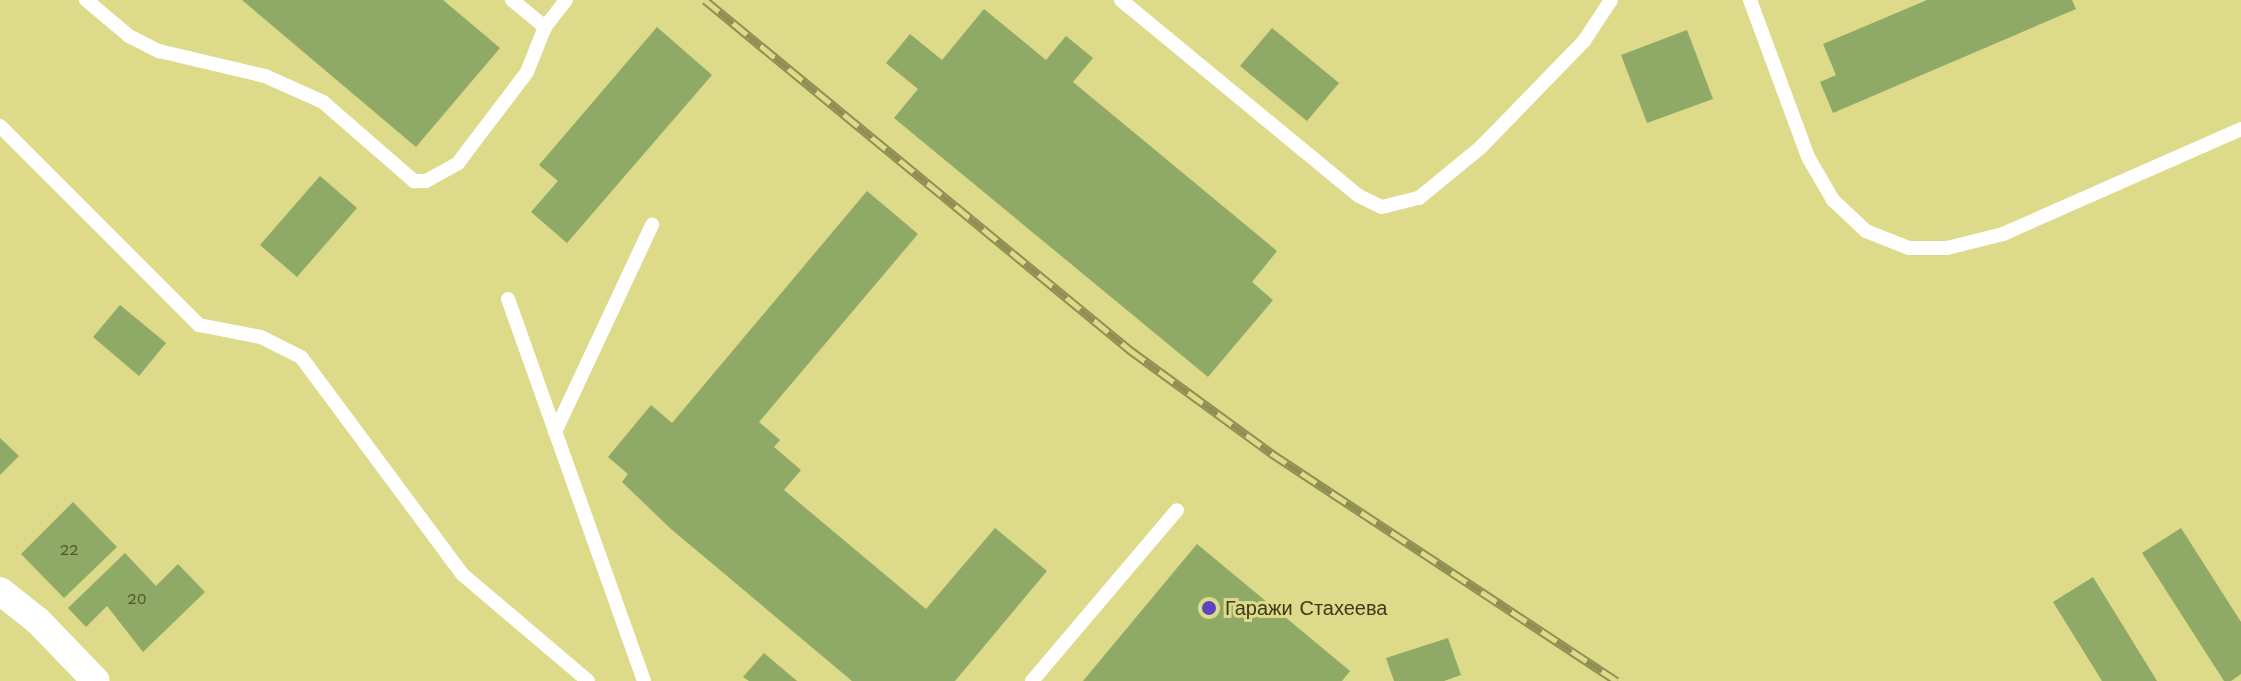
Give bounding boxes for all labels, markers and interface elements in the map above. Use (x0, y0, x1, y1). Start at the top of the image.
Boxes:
house number: 22 (60, 540, 78, 560)
house number: 20 (127, 589, 147, 609)
place label: Гаражи Стахеева (1225, 596, 1387, 620)
marker: Гаражи Стахеева (1200, 599, 1218, 617)

